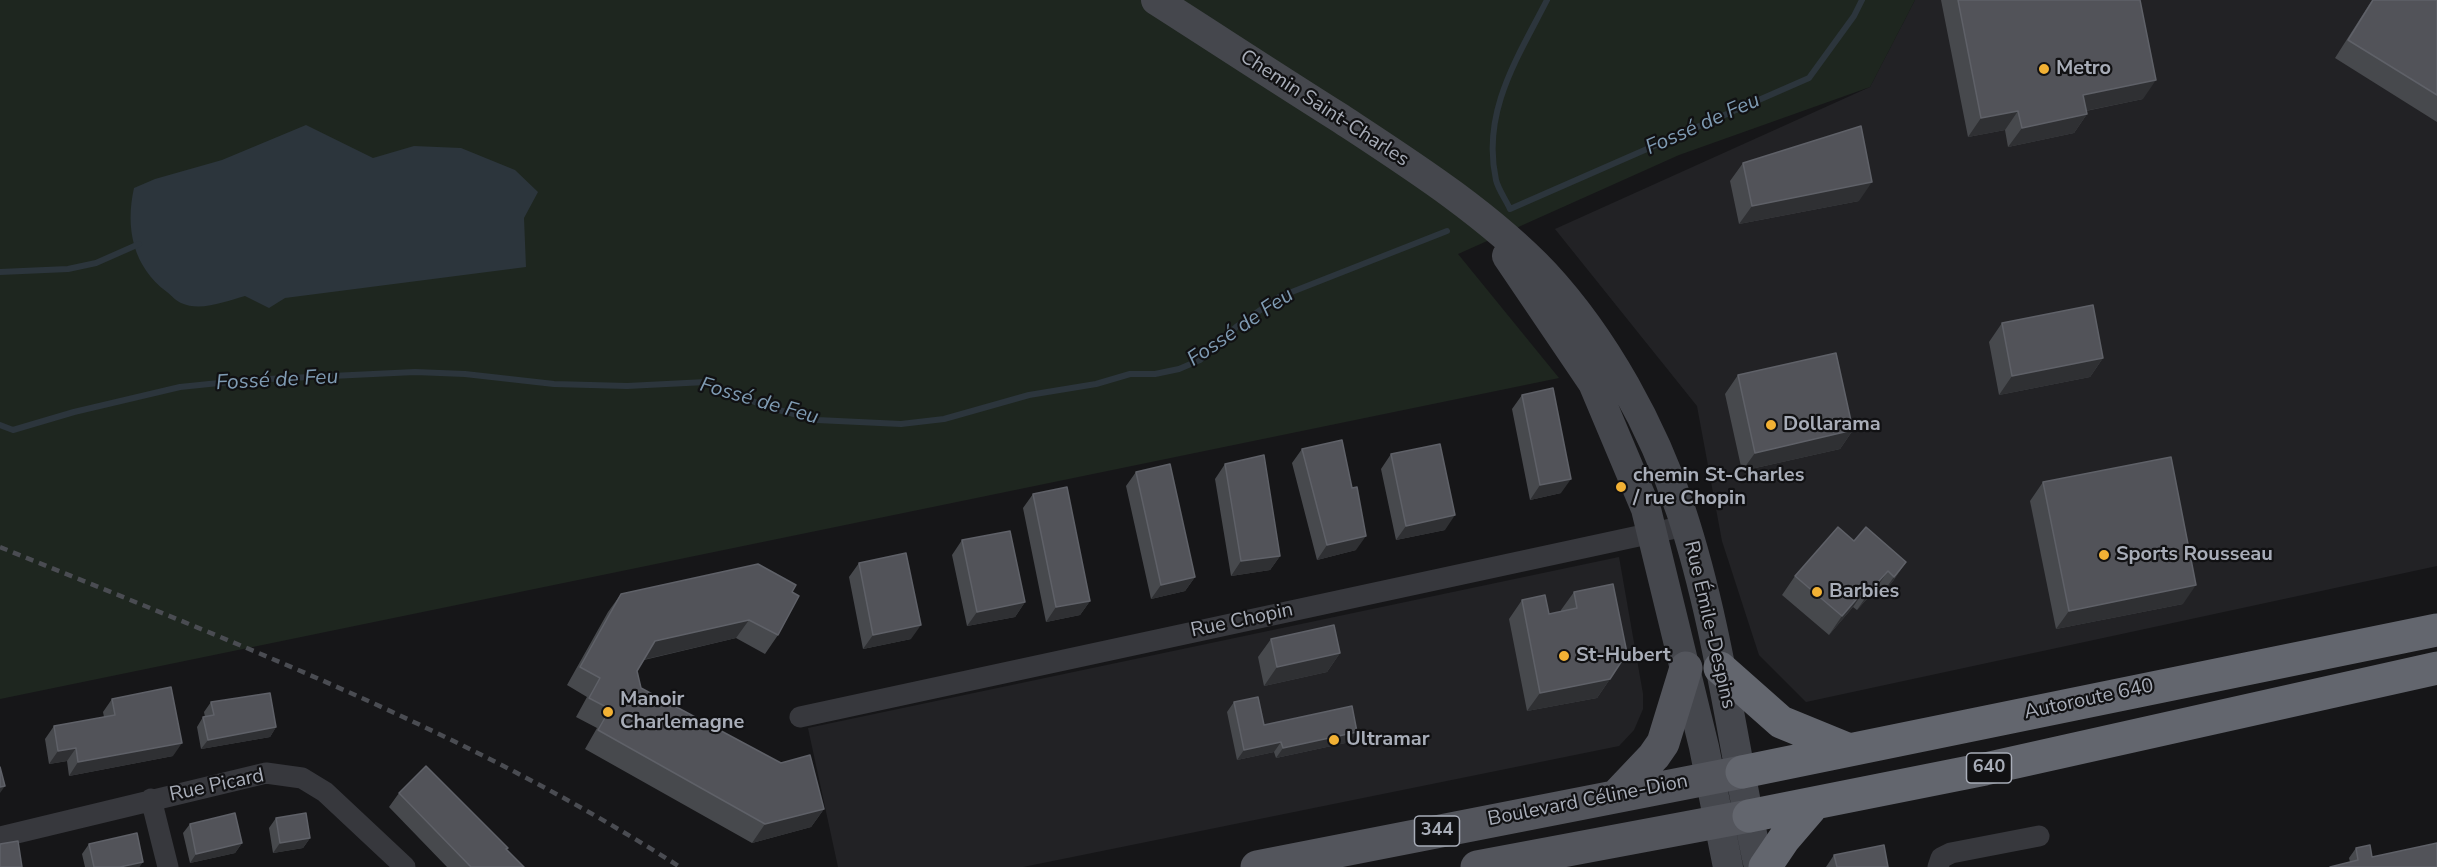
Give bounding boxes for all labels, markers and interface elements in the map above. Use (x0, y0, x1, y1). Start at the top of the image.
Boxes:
street label: Chemin Saint-Charles (1235, 45, 1413, 173)
place label: Metro (2056, 57, 2111, 81)
marker: Metro (2037, 62, 2051, 76)
water label: Fossé de Feu (1642, 89, 1764, 161)
water label: Fossé de Feu (1183, 283, 1299, 373)
water label: Fossé de Feu (215, 365, 339, 397)
water label: Fossé de Feu (697, 373, 821, 431)
place label: Dollarama (1783, 413, 1881, 437)
marker: Dollarama (1764, 418, 1778, 432)
place label: chemin St-Charles / rue Chopin (1633, 464, 1804, 511)
marker: chemin St-Charles / rue Chopin (1614, 480, 1628, 494)
street label: Rue Émile-Despins (1678, 539, 1740, 711)
place label: Sports Rousseau (2116, 543, 2273, 567)
marker: Sports Rousseau (2097, 548, 2111, 562)
place label: Barbies (1829, 580, 1899, 604)
marker: Barbies (1810, 585, 1824, 599)
street label: Rue Chopin (1189, 598, 1295, 644)
place label: St-Hubert (1576, 644, 1671, 668)
marker: St-Hubert (1557, 649, 1571, 663)
street label: Autoroute 640 (2022, 675, 2156, 725)
place label: Manoir Charlemagne (620, 688, 744, 735)
marker: Manoir Charlemagne (601, 705, 615, 719)
place label: Ultramar (1346, 728, 1430, 752)
marker: Ultramar (1327, 733, 1341, 747)
road number: 640 (1966, 753, 2012, 783)
street label: Rue Picard (167, 764, 267, 808)
street label: Boulevard Céline-Dion (1486, 770, 1690, 832)
road number: 344 (1414, 816, 1460, 846)

